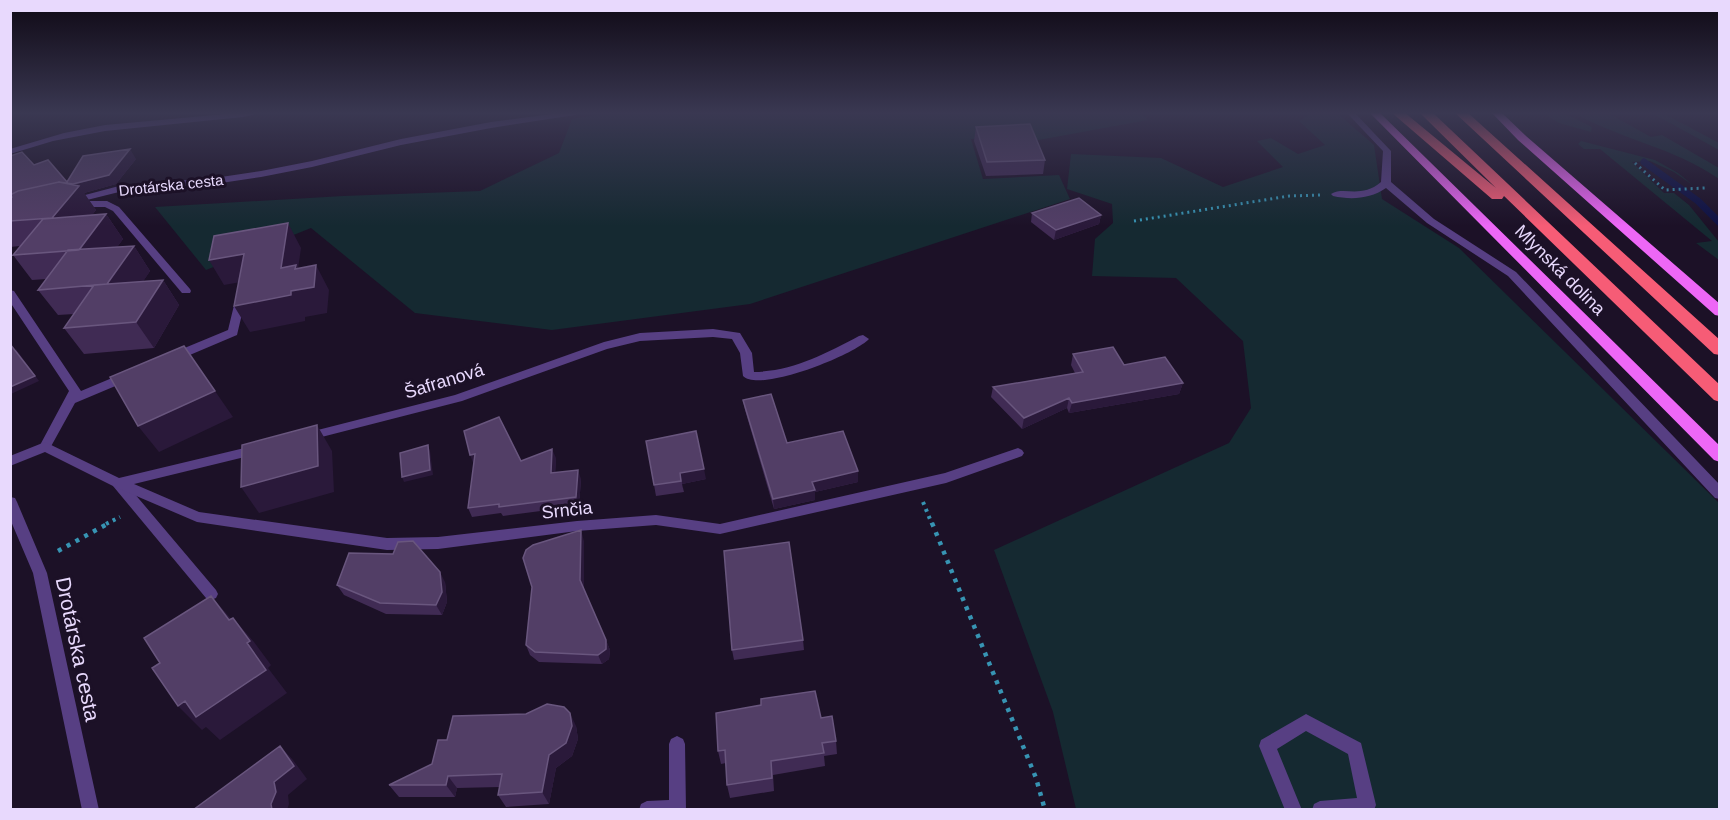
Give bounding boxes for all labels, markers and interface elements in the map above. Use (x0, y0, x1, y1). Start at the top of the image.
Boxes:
street label: Drotárska cesta (118, 171, 225, 199)
street label: Mlynská dolina (1511, 221, 1610, 320)
street label: Šafranová (402, 358, 487, 403)
street label: Srnčia (541, 497, 594, 523)
street label: Drotárska cesta (51, 575, 105, 724)

